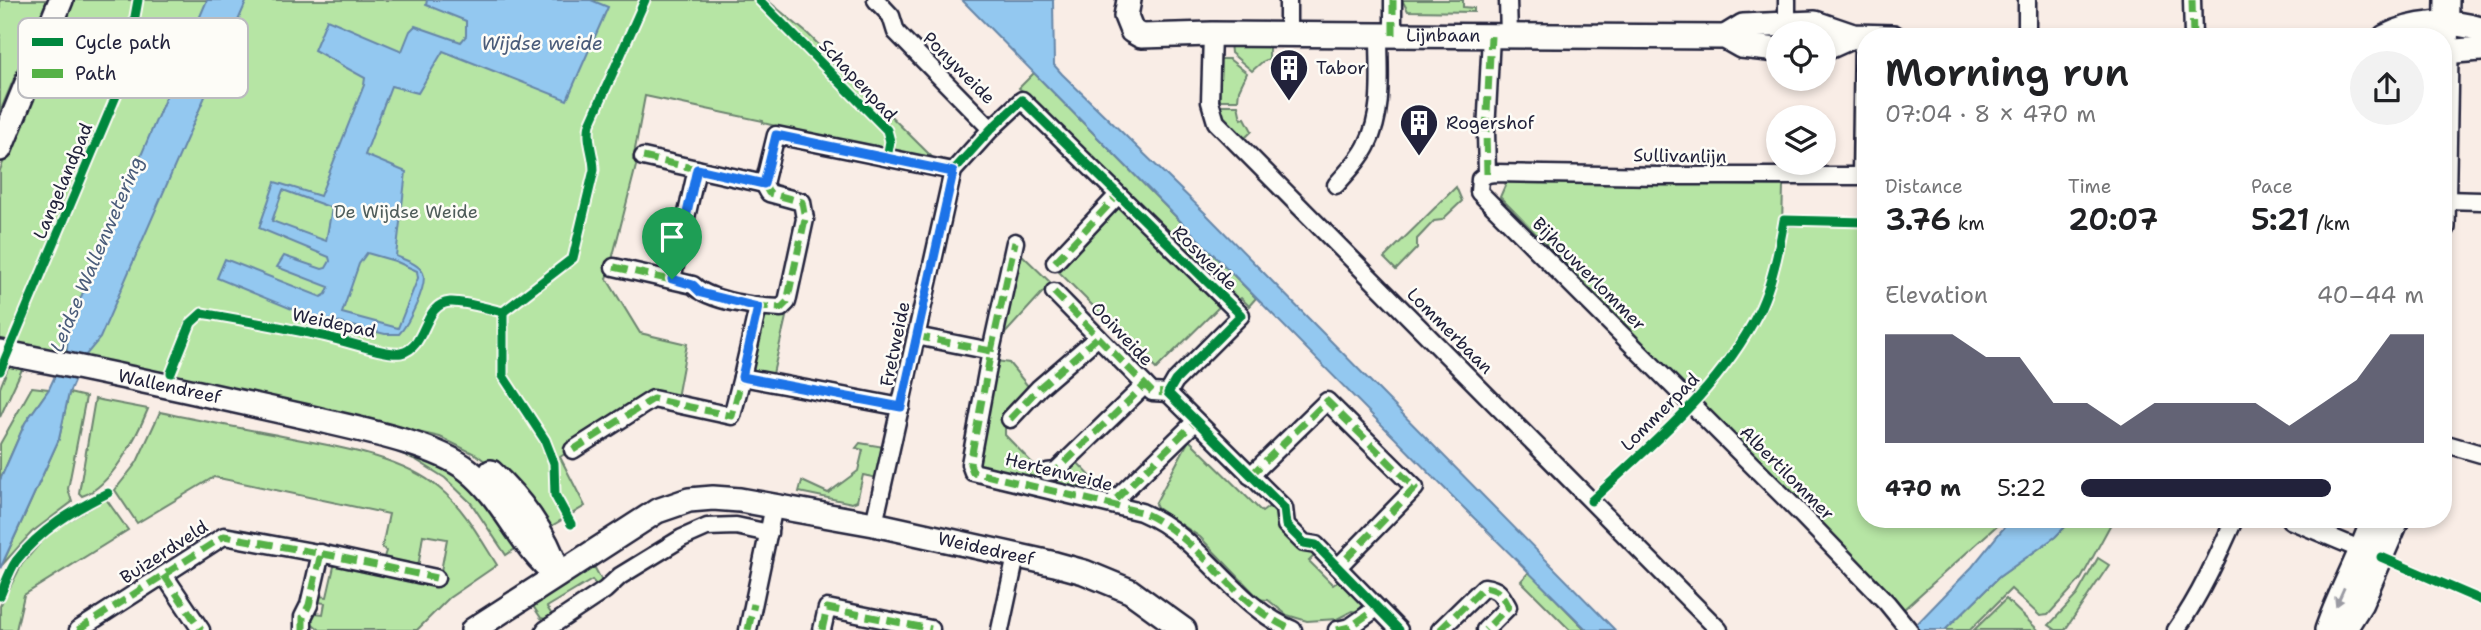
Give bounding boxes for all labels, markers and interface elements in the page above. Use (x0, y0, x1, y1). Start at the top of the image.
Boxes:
legend (18, 18, 248, 98)
map controls (1766, 21, 1836, 175)
button: locate (1766, 21, 1836, 91)
street label: Lijnbaan (1406, 23, 1480, 48)
street label: Ponyweide (917, 26, 1001, 110)
text: Cycle path (75, 30, 171, 55)
water label: Wijdse weide (481, 31, 603, 56)
street label: Schapenpad (814, 34, 902, 126)
building icon: Tabor (1268, 47, 1310, 102)
text: Morning run (1885, 47, 2129, 98)
button: share (2350, 51, 2424, 125)
place label: Tabor (1316, 56, 1366, 80)
text: Path (75, 61, 117, 86)
text: 07:04 · 8 × 470 m (1885, 99, 2096, 129)
building icon: Rogershof (1398, 102, 1440, 157)
button: layers (1766, 105, 1836, 175)
place label: Rogershof (1446, 111, 1535, 135)
street label: Langelandpad (28, 119, 98, 243)
street label: Sullivanlijn (1633, 143, 1727, 169)
water label: Leidse Wallenwetering (44, 153, 149, 356)
text: Distance (1885, 174, 1963, 199)
text: Time (2068, 174, 2112, 199)
text: Pace (2251, 174, 2293, 199)
text: 3.76 (1885, 199, 1951, 240)
text: 20:07 (2068, 199, 2158, 240)
text: 5:21 (2251, 199, 2310, 240)
park label: De Wijdse Weide (334, 200, 478, 224)
pin (642, 207, 702, 279)
text: km (1951, 211, 1985, 236)
text: /km (2310, 211, 2350, 236)
street label: Bijhouwerlommer (1527, 212, 1651, 336)
icon: arrive (653, 218, 691, 256)
street label: Rosweide (1167, 220, 1243, 296)
text: Elevation (1885, 280, 1988, 310)
text: 40–44 m (2317, 280, 2424, 310)
street label: Lommerbaan (1402, 283, 1498, 379)
street label: Ooiweide (1085, 297, 1159, 371)
street label: Fretweide (874, 299, 916, 389)
street label: Weidepad (290, 302, 378, 344)
street label: Wallendreef (116, 364, 224, 409)
street label: Lommerpad (1616, 368, 1704, 456)
street label: Albertilommer (1734, 420, 1840, 526)
street label: Hertenweide (1002, 447, 1116, 497)
text: 470 m (1885, 473, 1961, 503)
text: 5:22 (1997, 473, 2046, 503)
street label: Buizerdveld (115, 515, 213, 589)
street label: Weidedreef (936, 526, 1037, 571)
one-way arrow (2334, 587, 2346, 607)

